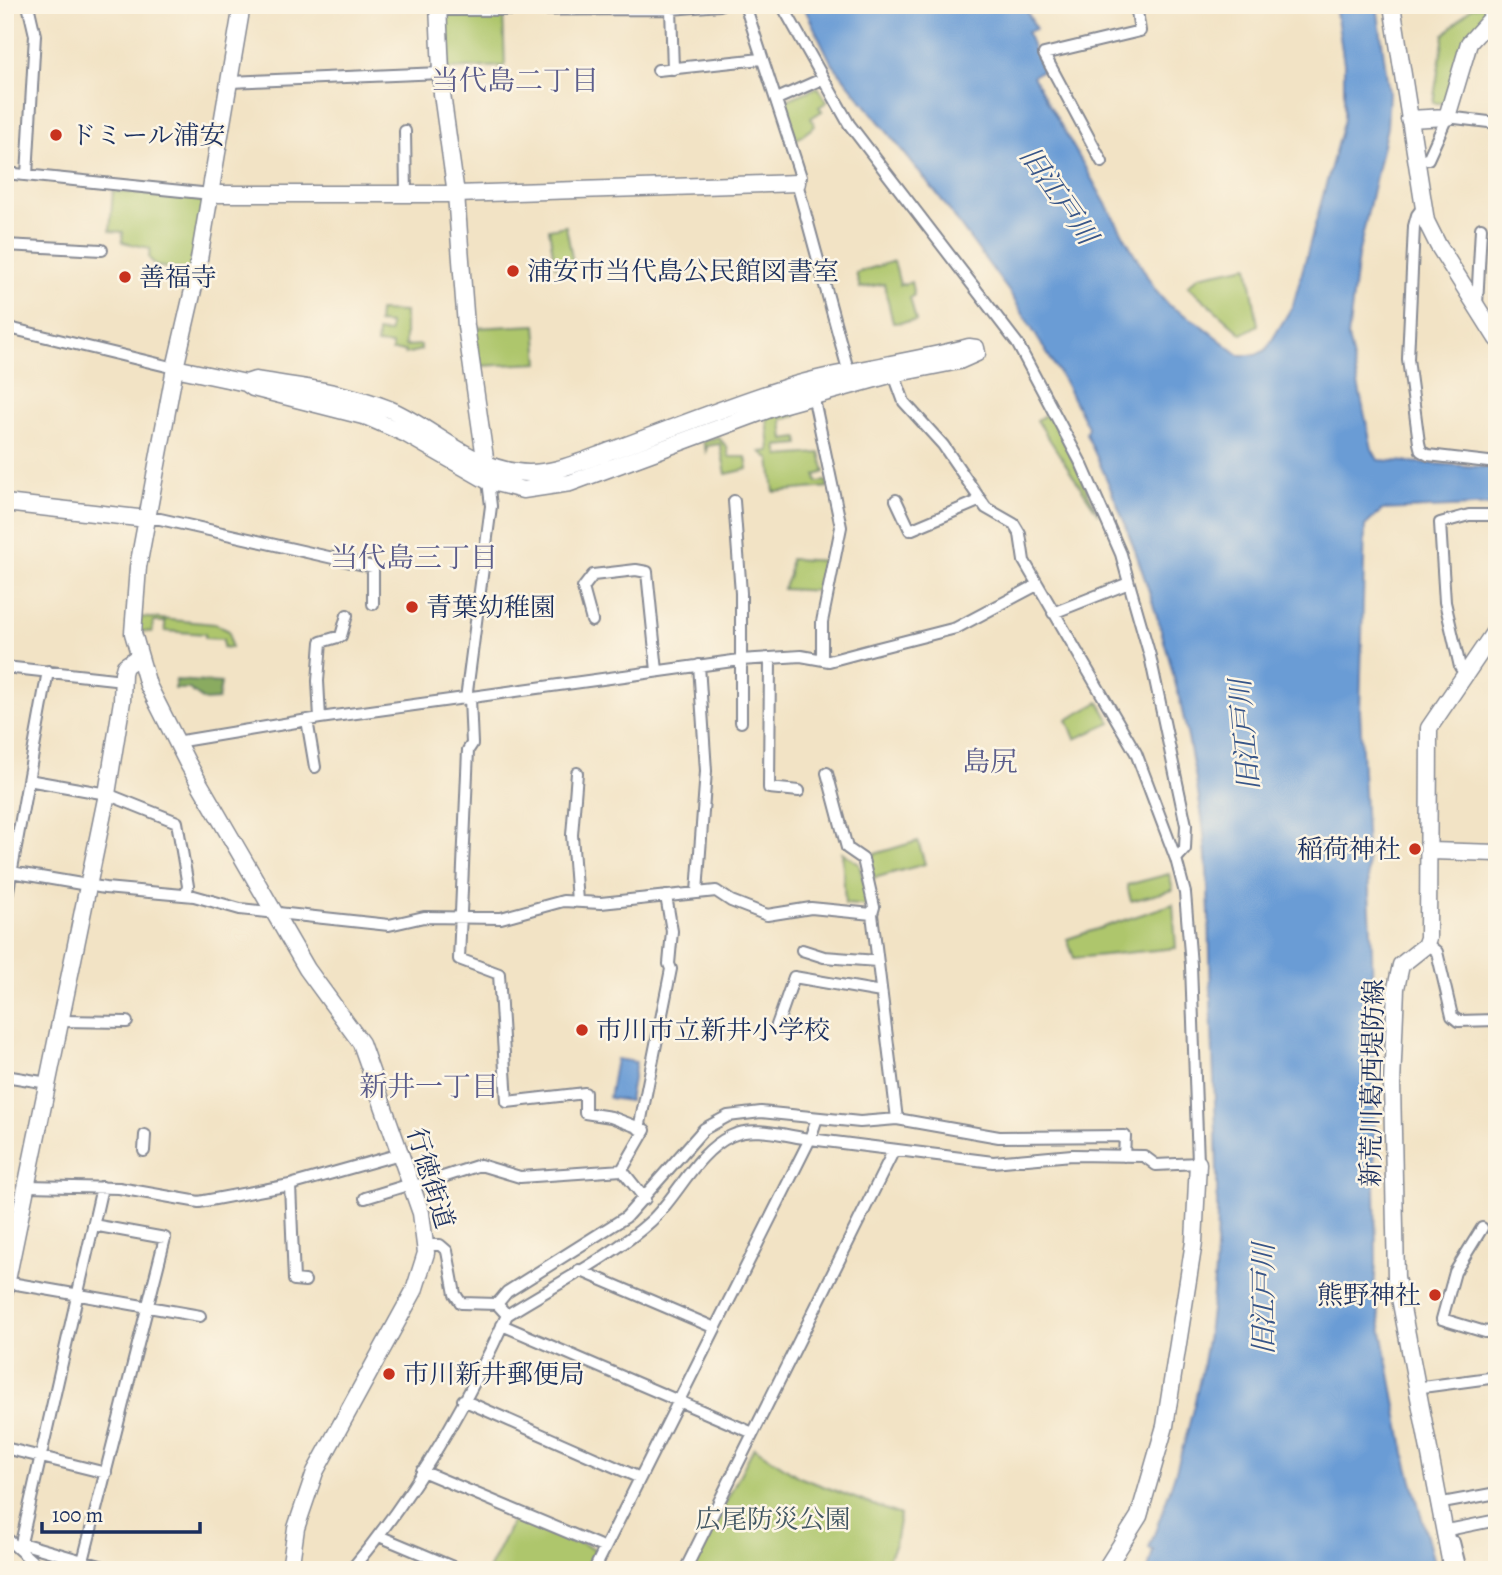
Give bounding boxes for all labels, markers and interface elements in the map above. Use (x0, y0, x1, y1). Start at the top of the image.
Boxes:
district label: 当代島二丁目 (431, 62, 599, 100)
place label: ドミール浦安 (70, 118, 225, 153)
marker: ドミール浦安 (48, 127, 64, 143)
water label: 旧江戸川 (1010, 139, 1108, 255)
place label: 浦安市当代島公民館図書室 (527, 254, 839, 289)
place label: 善福寺 (139, 260, 217, 295)
marker: 浦安市当代島公民館図書室 (505, 263, 521, 279)
marker: 善福寺 (117, 269, 133, 285)
district label: 当代島三丁目 (330, 539, 498, 577)
place label: 青葉幼稚園 (426, 590, 556, 625)
marker: 青葉幼稚園 (404, 599, 420, 615)
water label: 旧江戸川 (1221, 674, 1269, 792)
district label: 島尻 (962, 743, 1018, 781)
place label: 稲荷神社 (1297, 832, 1401, 867)
marker: 稲荷神社 (1407, 841, 1423, 857)
street label: 新荒川葛西堤防線 (1353, 979, 1392, 1187)
place label: 市川市立新井小学校 (596, 1013, 830, 1048)
marker: 市川市立新井小学校 (574, 1022, 590, 1038)
district label: 新井一丁目 (359, 1068, 499, 1106)
street label: 行徳街道 (399, 1123, 462, 1233)
water label: 旧江戸川 (1245, 1240, 1283, 1355)
place label: 熊野神社 (1317, 1278, 1421, 1313)
marker: 熊野神社 (1427, 1287, 1443, 1303)
place label: 市川新井郵便局 (403, 1357, 585, 1392)
marker: 市川新井郵便局 (381, 1366, 397, 1382)
scale bar (42, 1491, 200, 1535)
text: 100 m (52, 1501, 103, 1529)
park label: 広尾防災公園 (695, 1502, 851, 1537)

